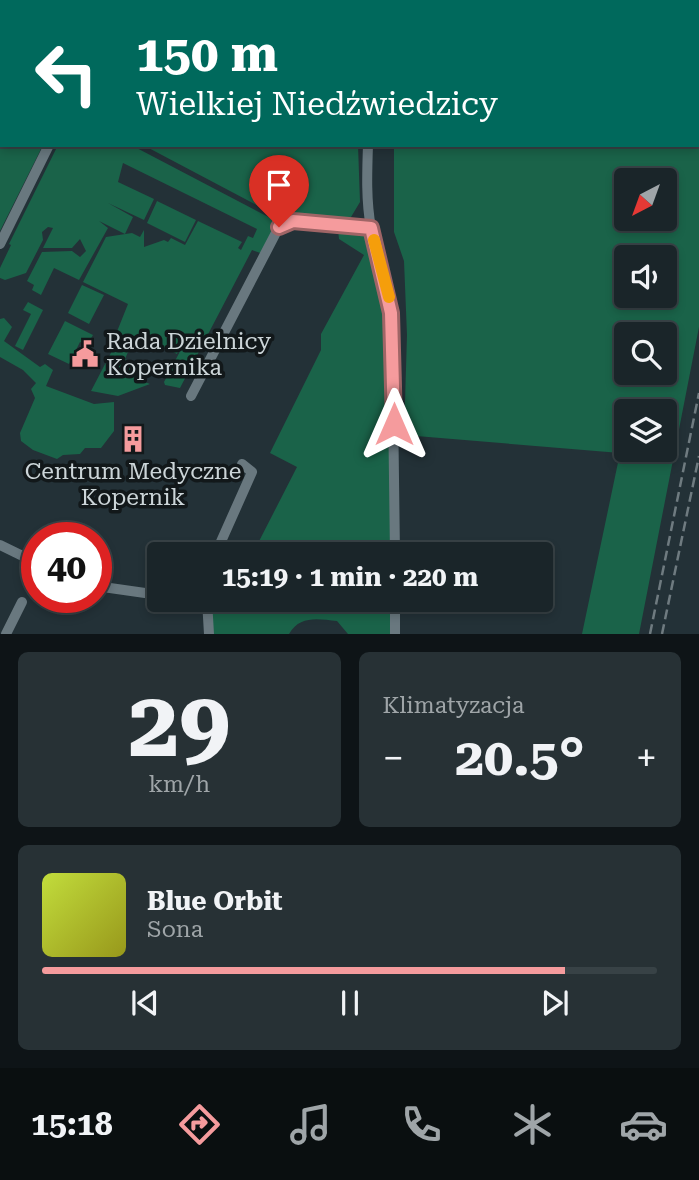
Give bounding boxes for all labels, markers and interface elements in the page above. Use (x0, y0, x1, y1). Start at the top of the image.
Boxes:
text: 150 m (136, 26, 278, 83)
icon: left (21, 28, 112, 119)
text: Wielkiej Niedźwiedzicy (136, 85, 498, 123)
pin (249, 155, 309, 227)
icon: arrive (260, 166, 298, 204)
north arrow (614, 168, 677, 231)
map controls (614, 168, 677, 462)
button: sound (614, 245, 677, 308)
button: search (614, 322, 677, 385)
place label: Rada Dzielnicy Kopernika (106, 328, 272, 381)
public building icon: Rada Dzielnicy Kopernika (70, 339, 100, 369)
position arrow (357, 387, 431, 461)
button: layers (614, 399, 677, 462)
building icon: Centrum Medyczne Kopernik (118, 424, 148, 454)
place label: Centrum Medyczne Kopernik (25, 458, 241, 511)
speed limit sign: 40 (21, 522, 112, 613)
text: 15:19 · 1 min · 220 m (222, 562, 478, 592)
text: 29 (128, 672, 230, 778)
text: Klimatyzacja (383, 692, 524, 719)
text: 20.5° (455, 727, 585, 788)
text: − (383, 736, 404, 780)
text: + (636, 736, 657, 780)
text: km/h (148, 771, 210, 798)
text: Blue Orbit (147, 886, 283, 916)
text: Sona (147, 916, 203, 943)
icon: previous (126, 984, 164, 1022)
icon: pause (331, 984, 369, 1022)
icon: next (536, 984, 574, 1022)
icon: directions (175, 1100, 224, 1149)
icon: music (286, 1100, 335, 1149)
icon: phone (397, 1100, 446, 1149)
icon: climate (508, 1100, 557, 1149)
icon: car (619, 1100, 668, 1149)
text: 15:18 (31, 1105, 113, 1143)

